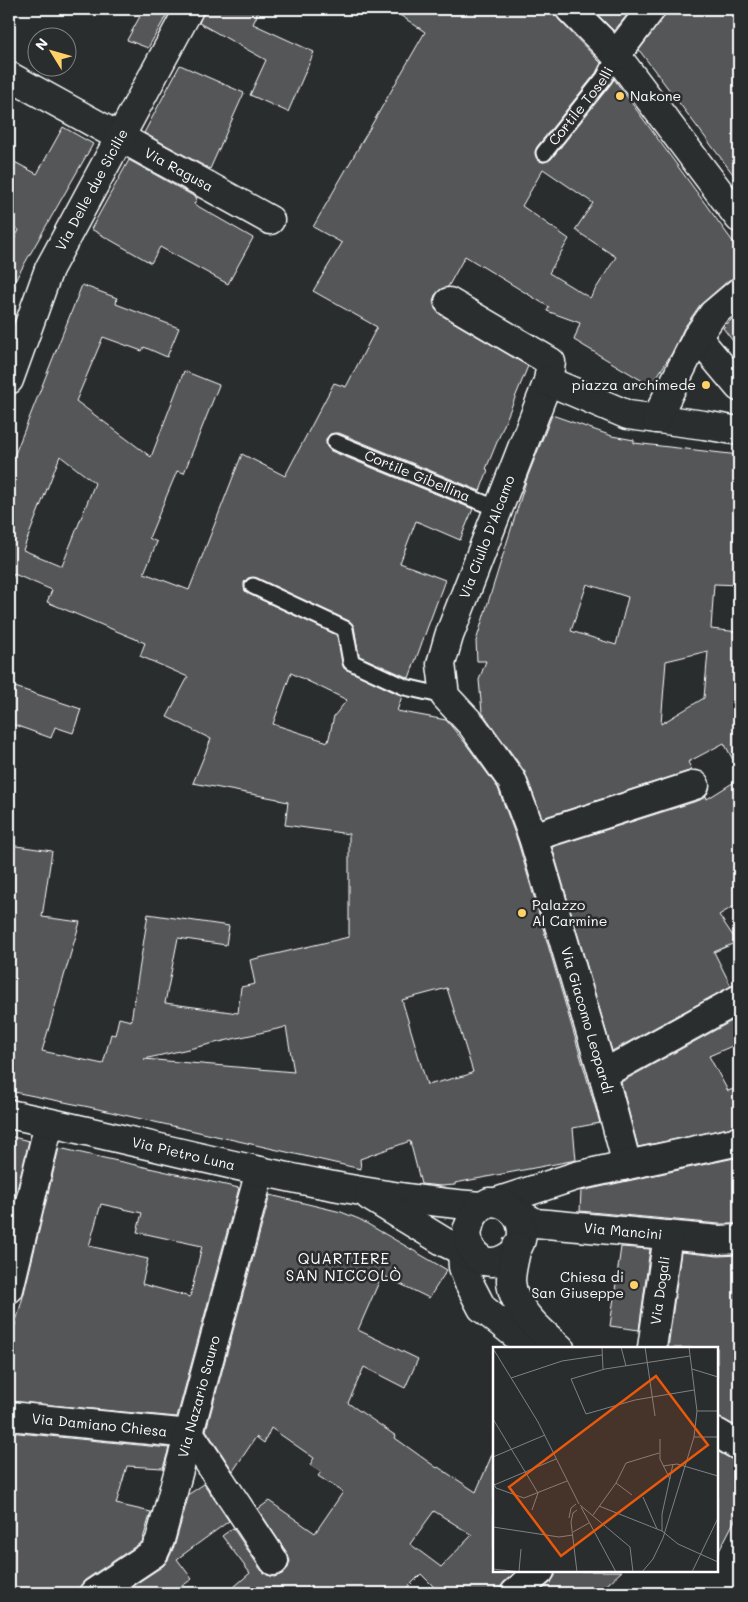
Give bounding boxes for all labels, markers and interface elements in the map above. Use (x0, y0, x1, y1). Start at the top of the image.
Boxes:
north arrow (28, 28, 78, 78)
text: N (30, 34, 52, 54)
street label: Cortile Toselli (544, 63, 617, 149)
place label: Nakone (630, 86, 681, 105)
marker: Nakone (614, 90, 626, 102)
street label: Via Delle due Sicilie (51, 125, 132, 254)
street label: Via Ragusa (141, 143, 217, 196)
place label: piazza archimede (572, 375, 696, 394)
marker: piazza archimede (700, 379, 712, 391)
street label: Cortile Gibellina (362, 445, 473, 506)
street label: Via Ciullo D'Alcamo (454, 472, 519, 601)
place label: Palazzo Al Carmine (532, 895, 607, 930)
marker: Palazzo Al Carmine (516, 907, 528, 919)
street label: Via Giacomo Leopardi (557, 945, 618, 1096)
street label: Via Pietro Luna (130, 1132, 237, 1174)
street label: Via Mancini (583, 1217, 663, 1244)
district label: QUARTIERE SAN NICCOLÒ (286, 1248, 402, 1285)
street label: Via Dogali (645, 1255, 674, 1326)
place label: Chiesa di San Giuseppe (531, 1267, 624, 1302)
marker: Chiesa di San Giuseppe (628, 1279, 640, 1291)
street label: Via Nazario Sauro (173, 1333, 224, 1460)
inset map (493, 1347, 718, 1572)
street label: Via Damiano Chiesa (31, 1408, 168, 1441)

